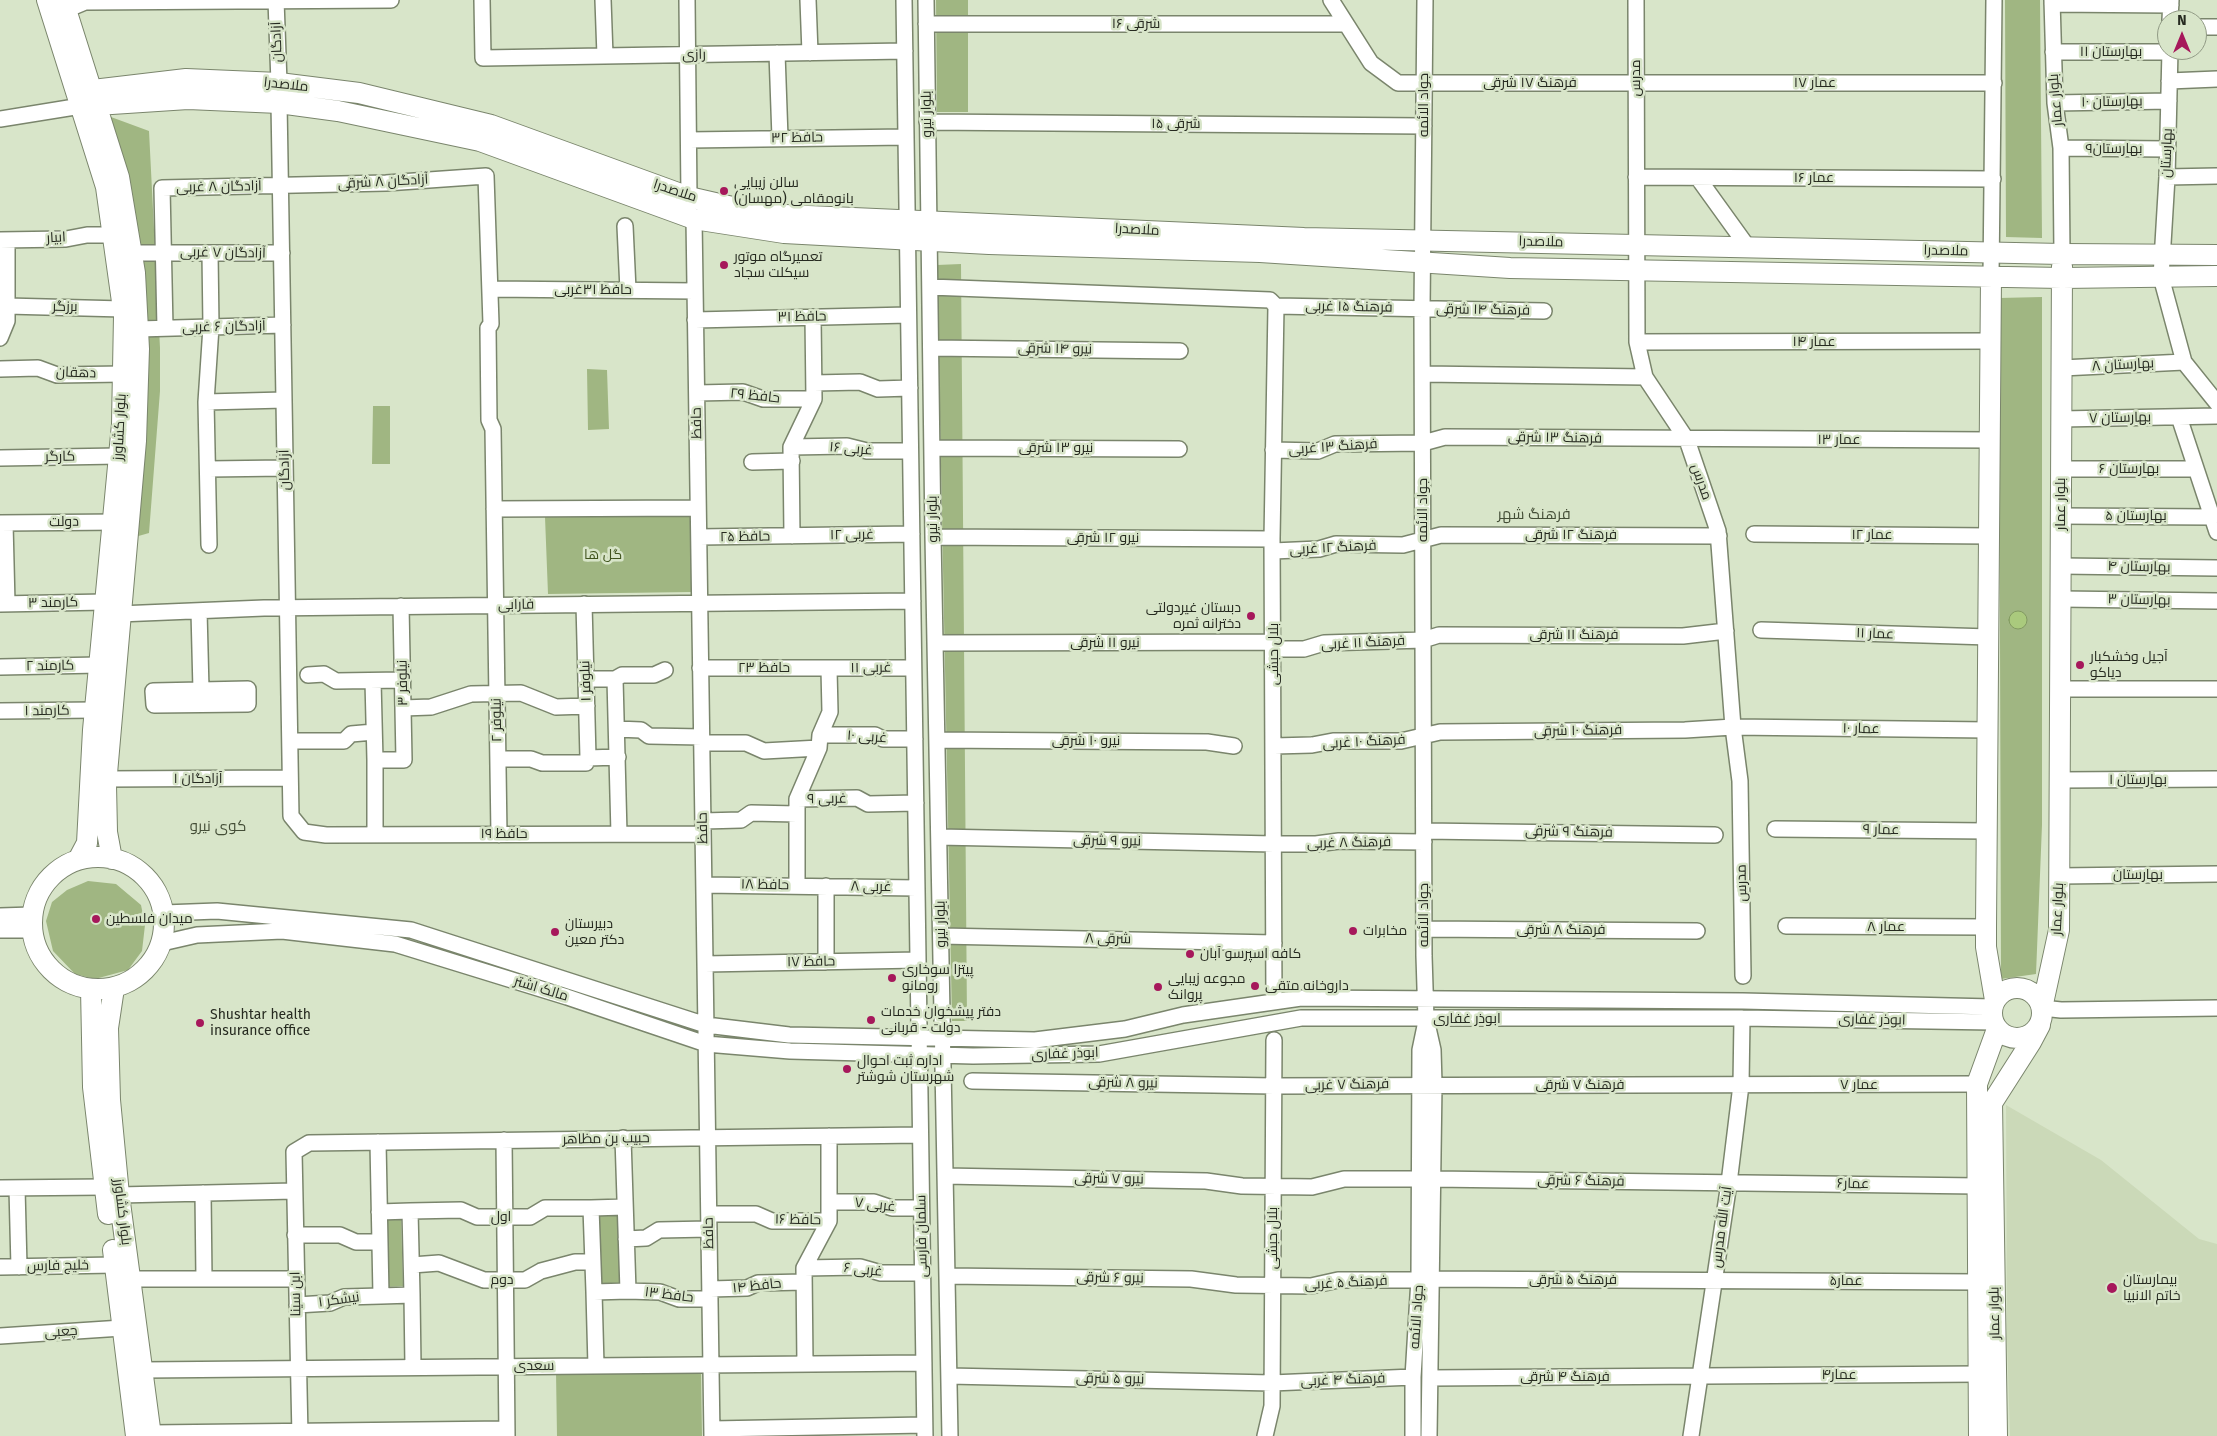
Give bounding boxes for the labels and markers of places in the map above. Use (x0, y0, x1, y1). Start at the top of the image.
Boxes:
place label: سالن زیبایی بانومقامی (مهسان) (734, 175, 854, 208)
marker: سالن زیبایی بانومقامی (مهسان) (718, 185, 730, 197)
place label: تعمیرگاه موتور سیکلت سجاد (734, 249, 822, 282)
marker: تعمیرگاه موتور سیکلت سجاد (718, 259, 730, 271)
place label: دبستان غیردولتی دخترانه ثمره (1146, 600, 1241, 632)
marker: دبستان غیردولتی دخترانه ثمره (1245, 610, 1257, 622)
place label: آجیل وخشکبار دیاکو (2090, 649, 2168, 682)
marker: آجیل وخشکبار دیاکو (2074, 659, 2086, 671)
place label: میدان فلسطین (106, 911, 193, 927)
marker: میدان فلسطین (90, 913, 102, 925)
place label: دبیرستان دکتر معین (565, 916, 624, 949)
place label: مخابرات (1363, 923, 1407, 939)
marker: مخابرات (1347, 925, 1359, 937)
marker: دبیرستان دکتر معین (549, 926, 561, 938)
place label: کافه اسپرسو آبان (1200, 946, 1301, 962)
marker: کافه اسپرسو آبان (1184, 948, 1196, 960)
place label: پیتزا سوخاری رومانو (902, 962, 973, 994)
place label: مجوعه زیبایی پروانک (1168, 971, 1245, 1004)
marker: پیتزا سوخاری رومانو (886, 972, 898, 984)
place label: داروخانه متقی (1265, 978, 1349, 994)
marker: داروخانه متقی (1249, 980, 1261, 992)
marker: مجوعه زیبایی پروانک (1152, 981, 1164, 993)
place label: دفتر پیشخوان خدمات دولت - قربانی (881, 1004, 1001, 1036)
place label: Shushtar health insurance office (210, 1007, 311, 1040)
marker: دفتر پیشخوان خدمات دولت - قربانی (865, 1014, 877, 1026)
marker: Shushtar health insurance office (194, 1017, 206, 1029)
place label: اداره ثبت احوال شهرستان شوشتر (857, 1053, 954, 1086)
marker: اداره ثبت احوال شهرستان شوشتر (841, 1063, 853, 1075)
place label: بیمارستان خاتم الانبیا (2123, 1272, 2180, 1304)
marker: بیمارستان خاتم الانبیا (2105, 1281, 2119, 1295)

